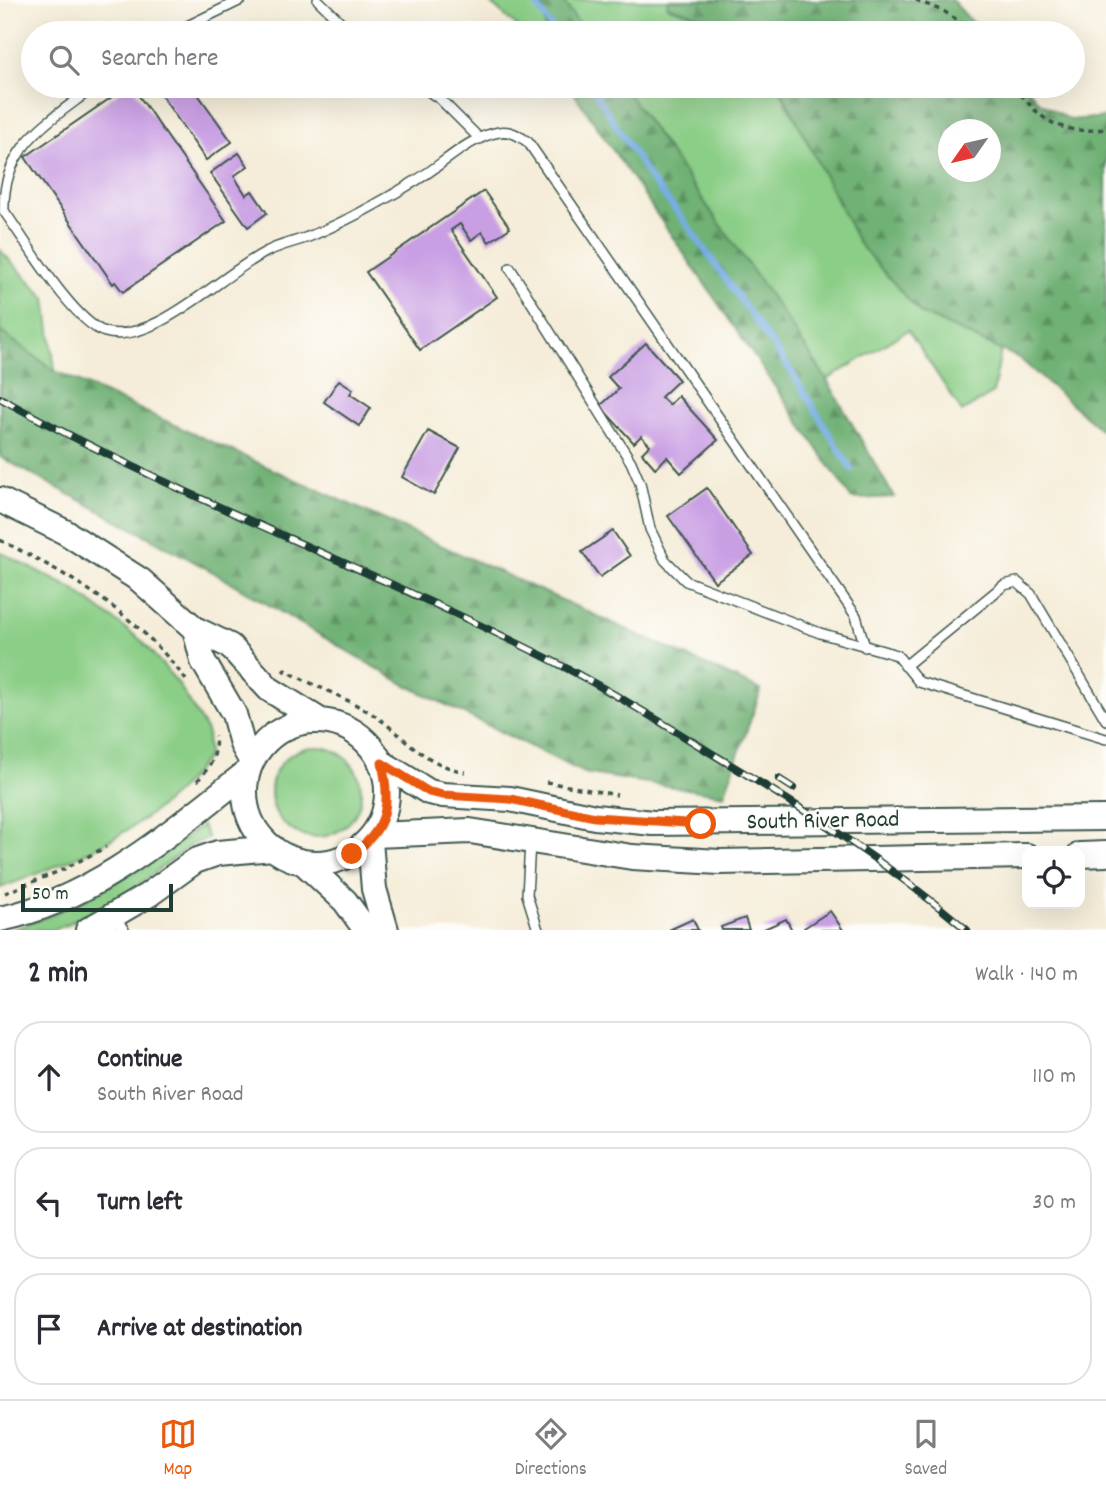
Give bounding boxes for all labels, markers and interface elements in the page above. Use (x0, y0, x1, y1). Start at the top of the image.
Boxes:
search box (21, 21, 1085, 98)
icon: search (45, 41, 83, 79)
text: Search here (101, 41, 219, 78)
north arrow (938, 119, 1001, 182)
street label: South River Road (746, 804, 900, 840)
route start (685, 808, 716, 839)
route end (336, 838, 367, 869)
map controls (1022, 846, 1085, 909)
button: locate (1022, 846, 1085, 909)
scale bar (21, 881, 173, 913)
text: 50 m (32, 882, 69, 909)
text: 2 min (28, 954, 88, 997)
text: Walk · 140 m (975, 959, 1078, 992)
text: Continue (97, 1042, 182, 1079)
icon: ahead (30, 1058, 68, 1096)
text: 110 m (1032, 1061, 1076, 1094)
text: South River Road (97, 1079, 244, 1112)
icon: left (30, 1184, 68, 1222)
text: Turn left (97, 1185, 183, 1222)
text: 30 m (1032, 1187, 1076, 1220)
icon: arrive (30, 1310, 68, 1348)
text: Arrive at destination (97, 1311, 302, 1348)
tab: Map (159, 1415, 197, 1484)
tab: Directions (515, 1415, 587, 1484)
tab: Saved (905, 1415, 947, 1484)

